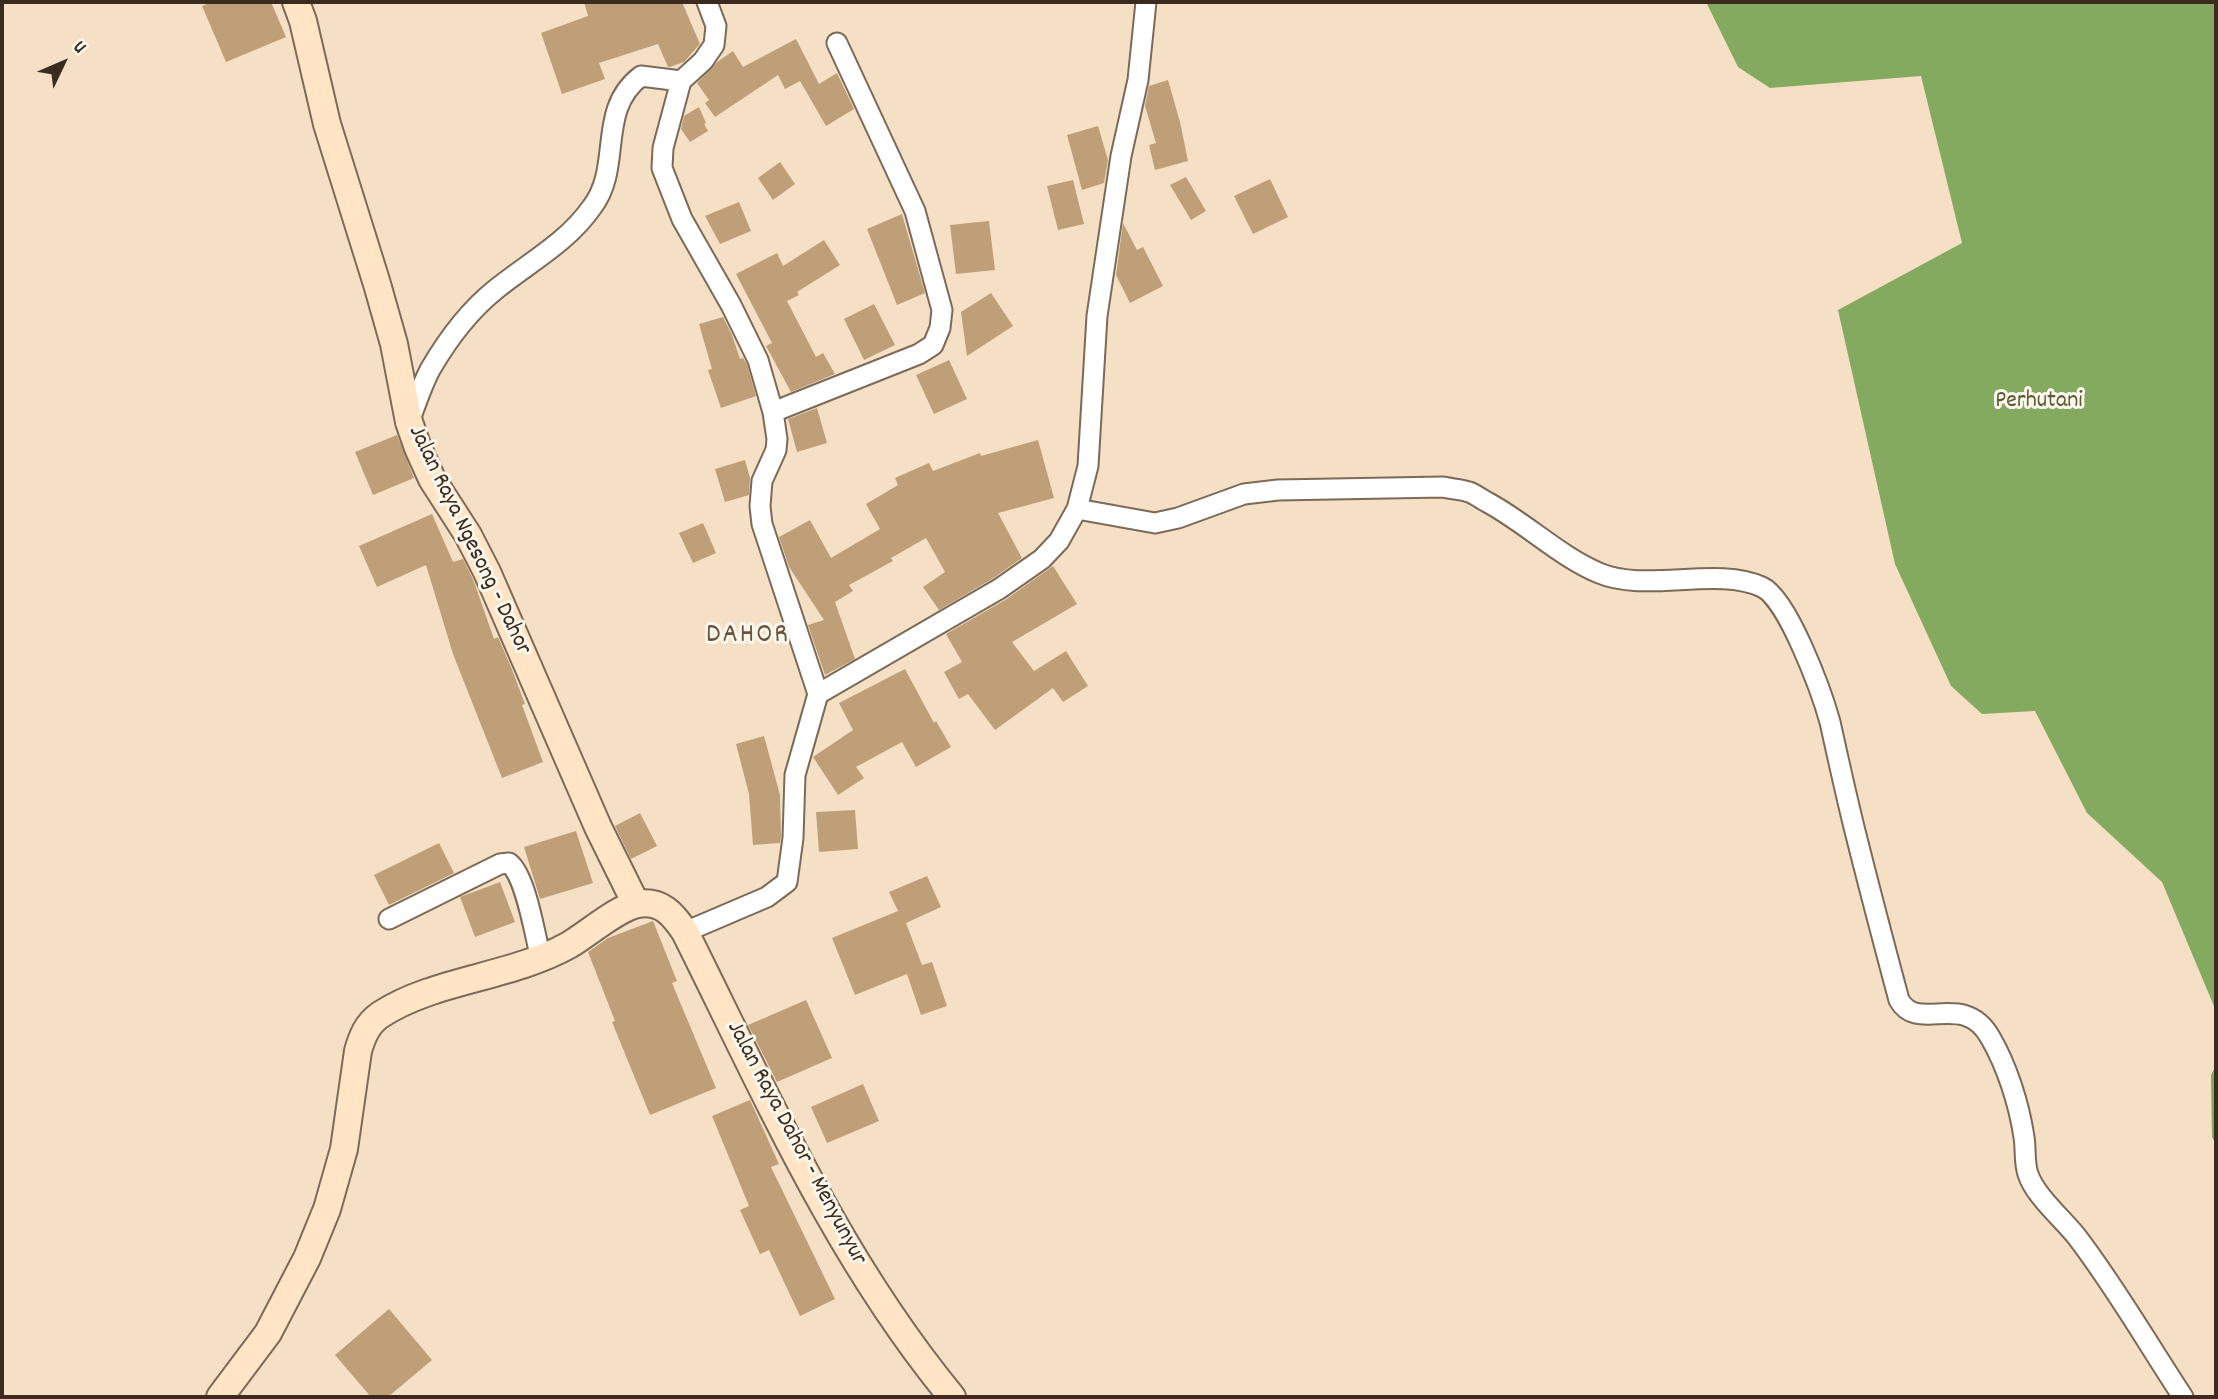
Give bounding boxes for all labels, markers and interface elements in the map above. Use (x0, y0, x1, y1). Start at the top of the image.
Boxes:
north arrow (28, 28, 98, 98)
text: U (66, 35, 91, 61)
park label: Perhutani (1995, 389, 2083, 417)
street label: Jalan Raya Ngesong - Dahor (400, 422, 536, 660)
district label: DAHOR (707, 620, 789, 654)
street label: Jalan Raya Dahor - Menyunyur (718, 1017, 872, 1271)

